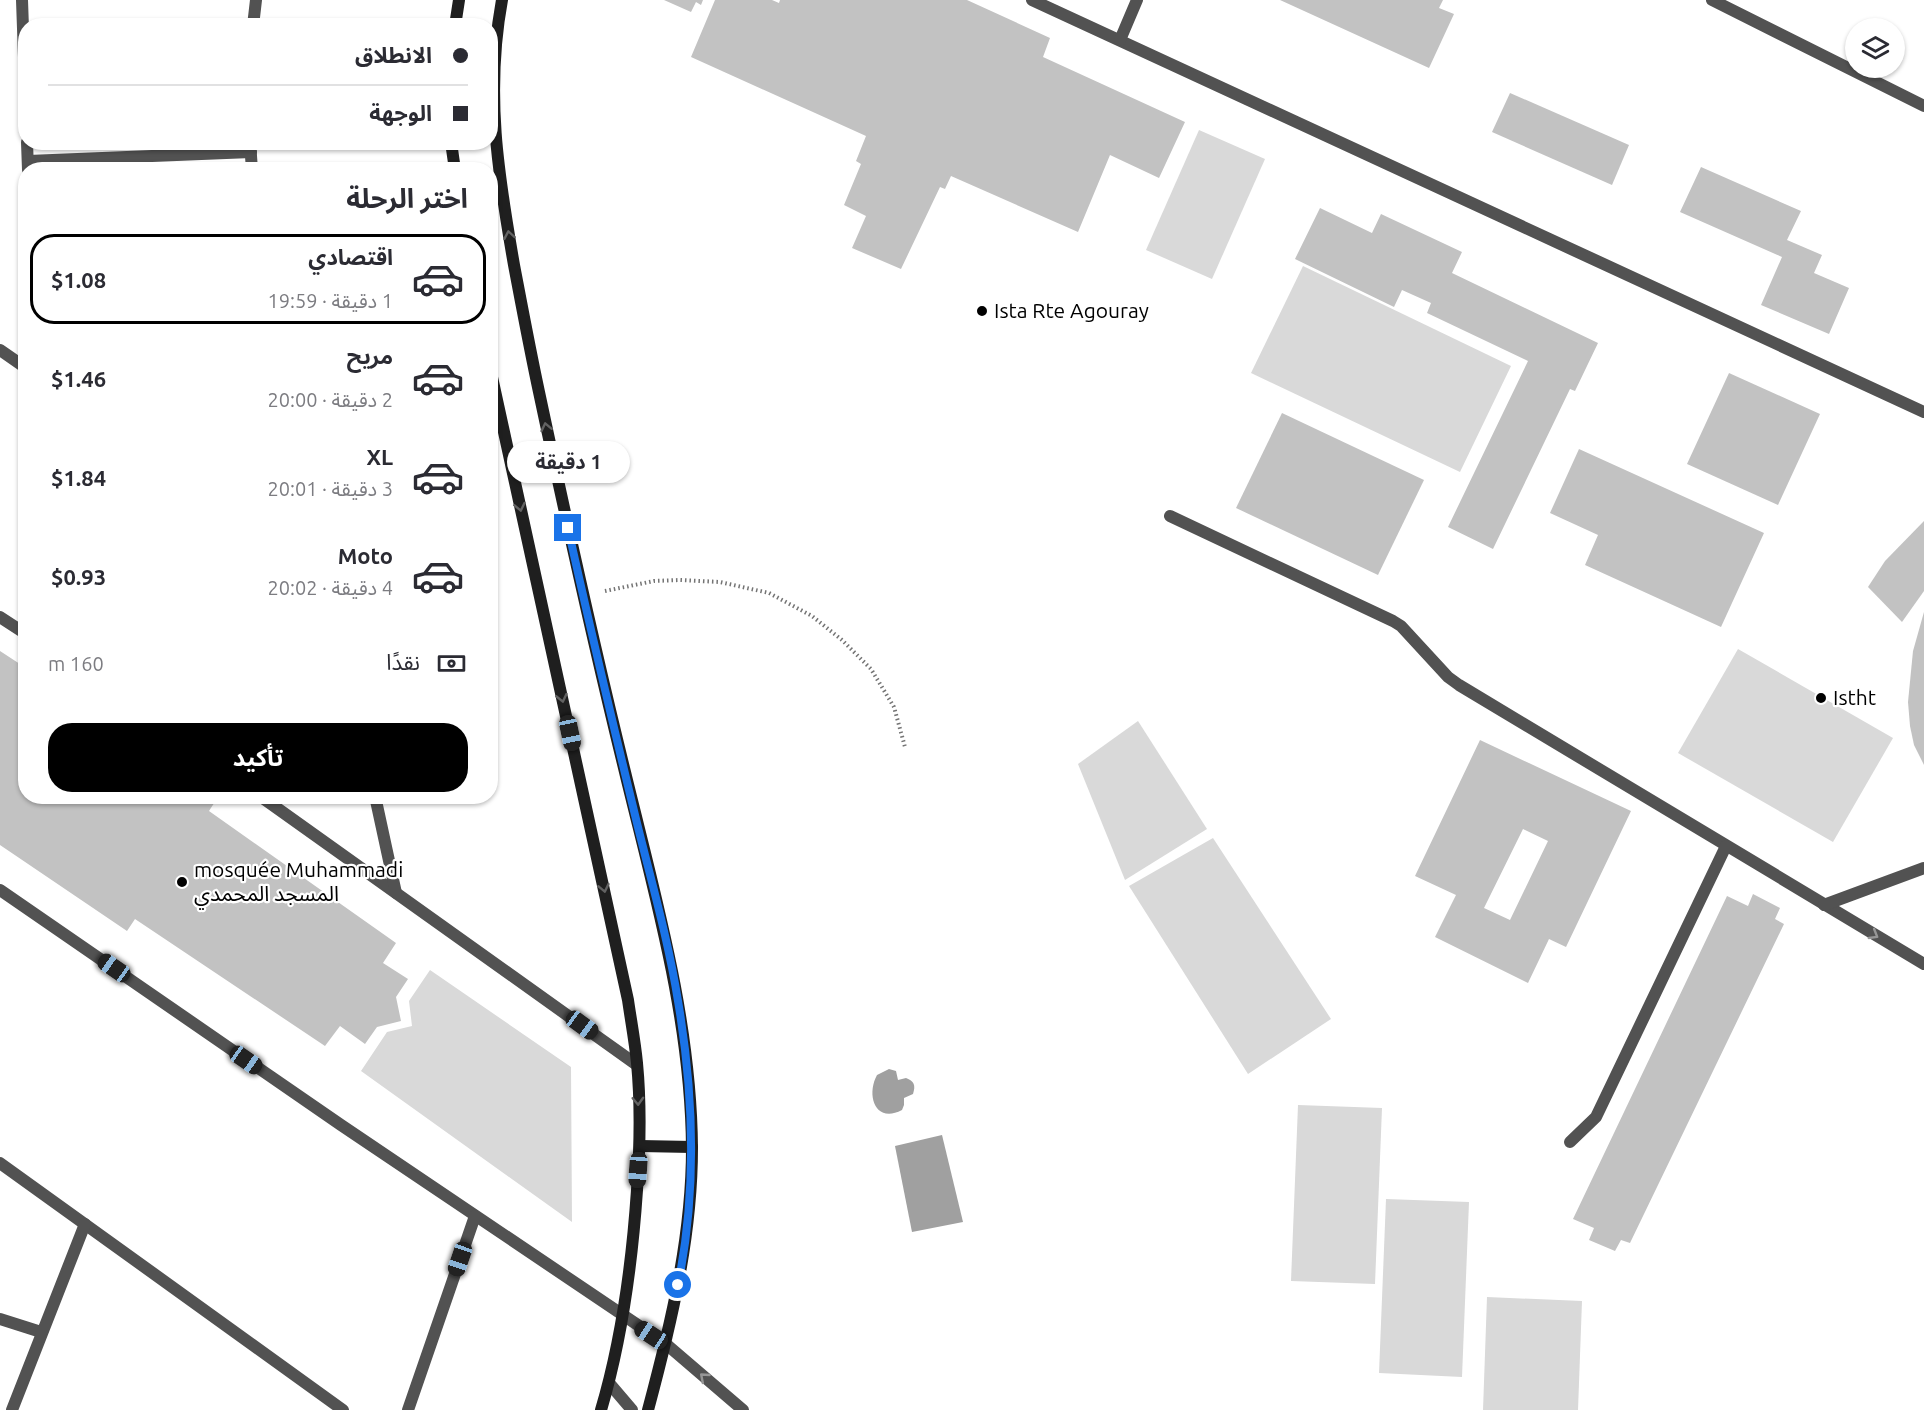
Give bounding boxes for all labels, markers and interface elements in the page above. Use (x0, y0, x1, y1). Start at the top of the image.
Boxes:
map controls (1845, 18, 1905, 78)
button: layers (1845, 18, 1905, 78)
text: الانطلاق (355, 42, 432, 67)
text: الوجهة (369, 100, 432, 125)
text: اختر الرحلة (346, 183, 468, 213)
one-way arrow (503, 231, 516, 241)
text: اقتصادي (308, 244, 393, 269)
icon: car (411, 252, 465, 306)
text: $1.08 (51, 267, 106, 292)
text: 1 دقيقة · 19:59 (267, 289, 393, 312)
place label: Ista Rte Agouray (994, 298, 1149, 322)
marker: Ista Rte Agouray (975, 304, 989, 318)
text: مريح (347, 343, 393, 368)
icon: car (411, 351, 465, 405)
text: $1.46 (51, 366, 106, 391)
text: 2 دقيقة · 20:00 (267, 388, 393, 411)
one-way arrow (541, 422, 554, 432)
callout: 1 دقيقة (506, 441, 630, 483)
text: XL (366, 444, 393, 469)
icon: car (411, 450, 465, 504)
text: 1 دقيقة (535, 450, 602, 473)
text: $1.84 (51, 465, 106, 490)
text: 3 دقيقة · 20:01 (267, 477, 393, 500)
one-way arrow (513, 502, 526, 512)
route end (554, 514, 581, 541)
text: Moto (338, 543, 393, 568)
icon: car (411, 549, 465, 603)
text: $0.93 (51, 564, 106, 589)
text: 4 دقيقة · 20:02 (267, 576, 393, 599)
icon: cash (435, 647, 468, 680)
text: نقدًا (386, 649, 420, 674)
text: 160 m (48, 652, 104, 675)
place label: Istht (1833, 685, 1876, 709)
marker: Istht (1814, 691, 1828, 705)
one-way arrow (555, 693, 568, 703)
car (557, 714, 583, 752)
button: تأكيد (48, 723, 468, 792)
place label: mosquée Muhammadi المسجد المحمدي (194, 857, 403, 910)
marker: mosquée Muhammadi المسجد المحمدي (175, 875, 189, 889)
one-way arrow (597, 883, 610, 893)
one-way arrow (1868, 928, 1878, 940)
car (94, 950, 134, 986)
car (562, 1007, 602, 1043)
car (226, 1042, 266, 1078)
one-way arrow (632, 1097, 645, 1106)
car (628, 1151, 648, 1189)
car (446, 1239, 474, 1279)
route start (664, 1271, 691, 1298)
car (631, 1318, 671, 1352)
one-way arrow (700, 1373, 711, 1384)

